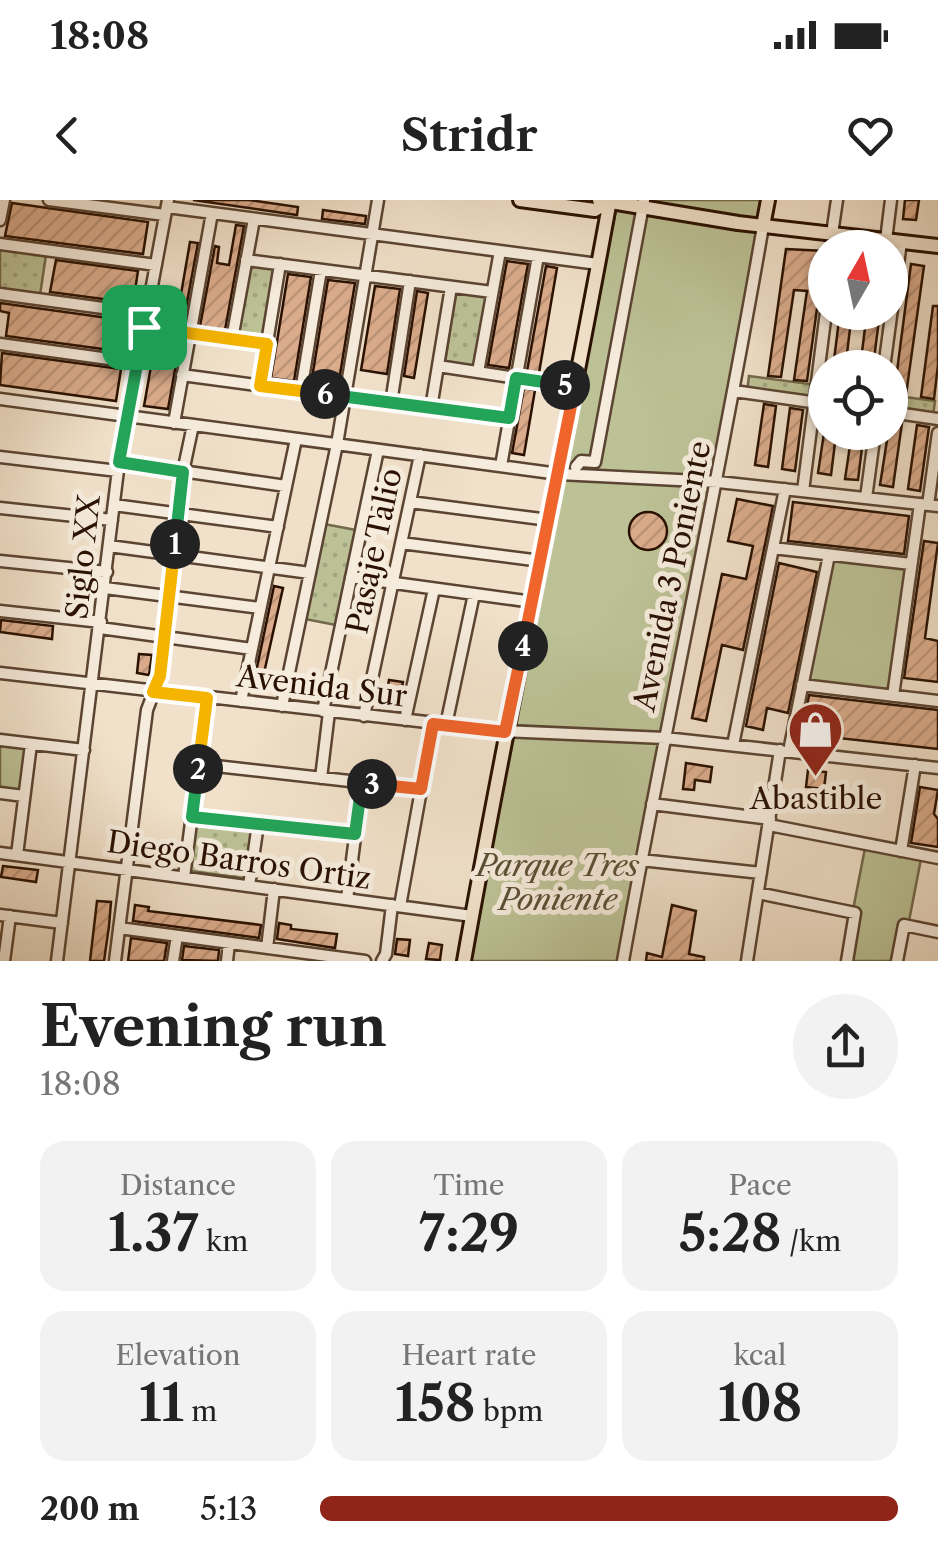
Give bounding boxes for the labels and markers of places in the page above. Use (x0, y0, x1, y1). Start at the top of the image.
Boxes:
pin (102, 285, 187, 370)
pin: 5 (540, 360, 590, 410)
pin: 6 (300, 369, 350, 419)
pin: 1 (150, 519, 200, 569)
pin: 4 (498, 621, 548, 671)
shop icon: Abastible (786, 700, 846, 779)
pin: 2 (173, 744, 223, 794)
pin: 3 (347, 759, 397, 809)
place label: Abastible (749, 780, 882, 817)

